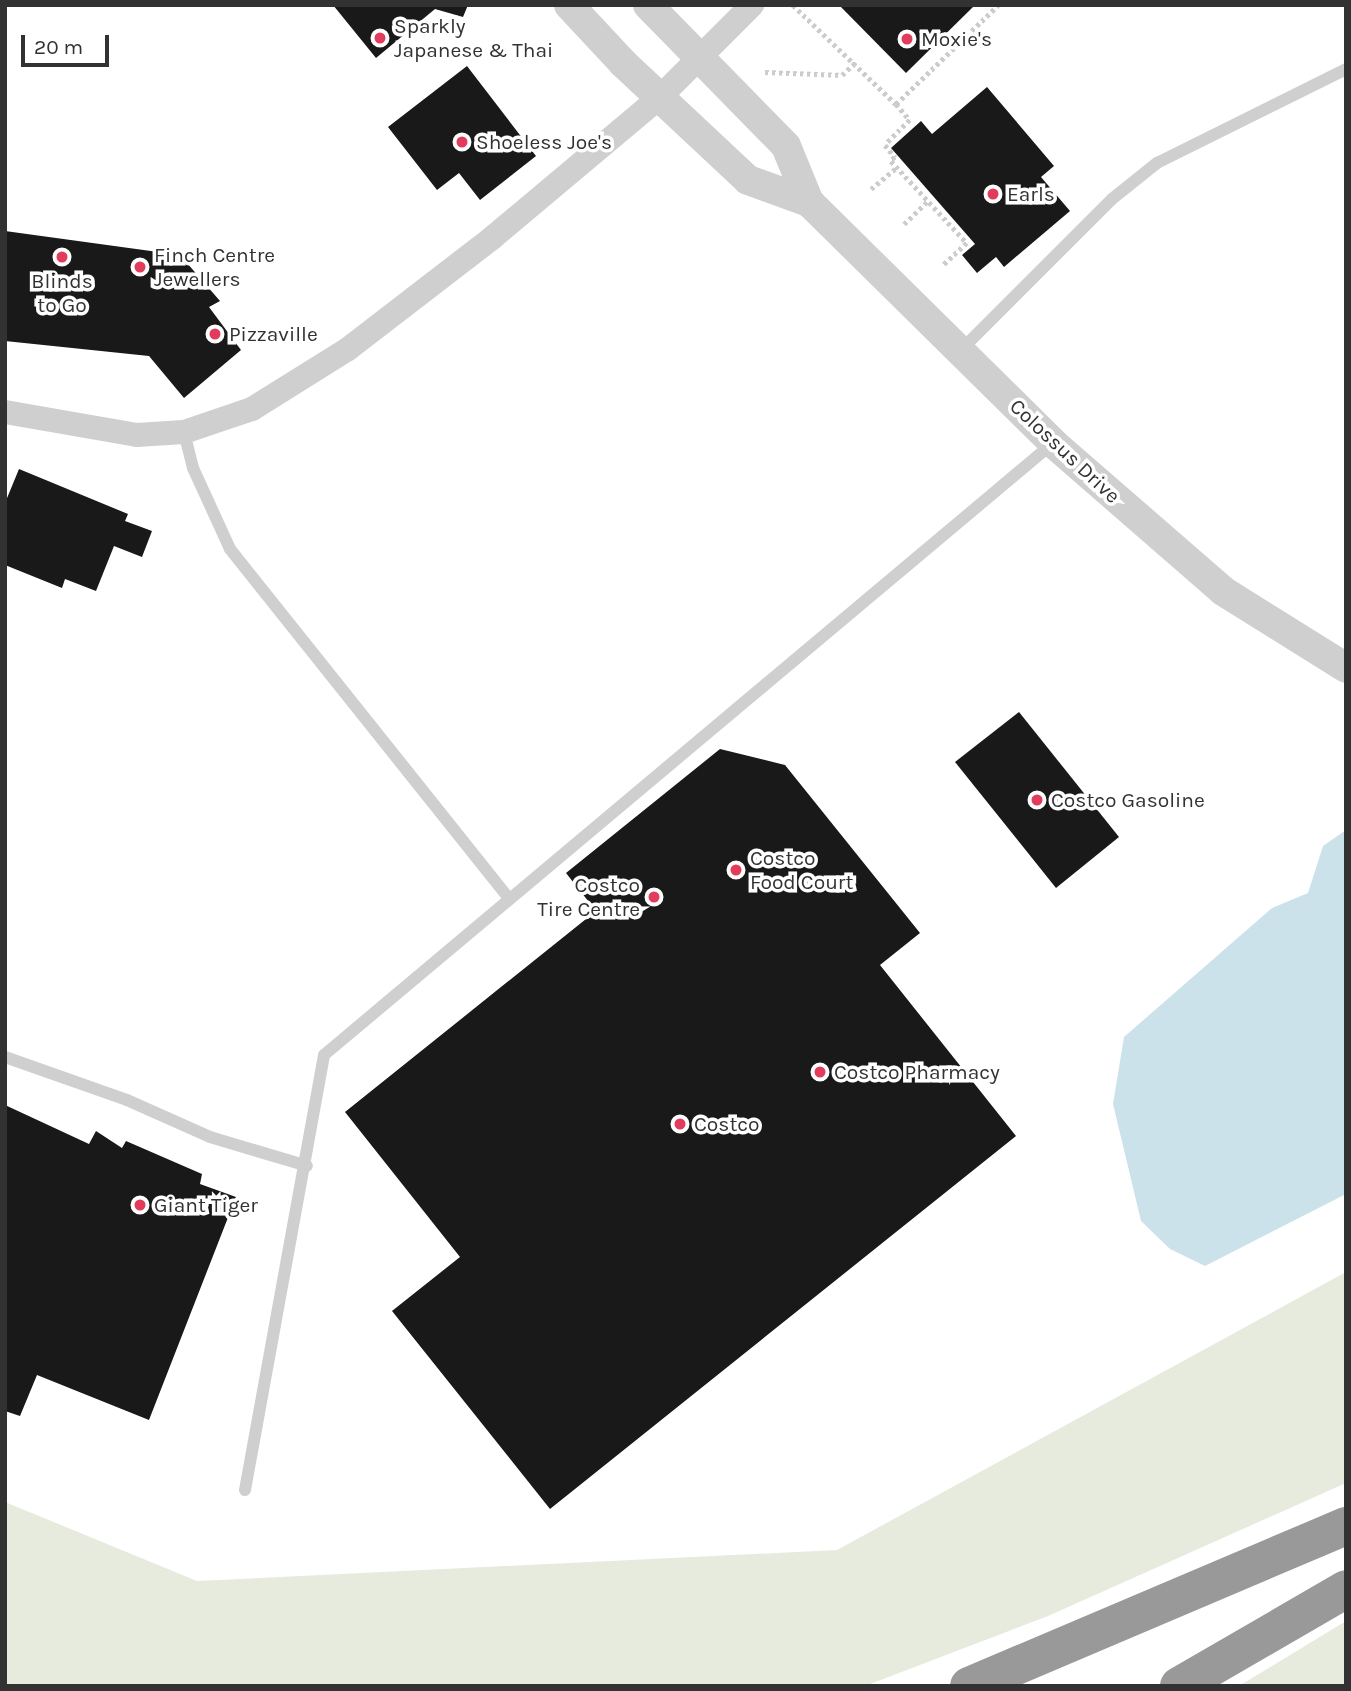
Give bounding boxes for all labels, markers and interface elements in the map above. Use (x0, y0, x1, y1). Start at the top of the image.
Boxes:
place label: Sparkly Japanese & Thai (394, 13, 553, 63)
scale bar (24, 21, 112, 65)
place label: Moxie's (921, 26, 992, 52)
marker: Sparkly Japanese & Thai (372, 30, 388, 46)
marker: Moxie's (899, 31, 915, 47)
text: 20 m (34, 35, 83, 59)
place label: Shoeless Joe's (476, 129, 612, 155)
marker: Shoeless Joe's (454, 134, 470, 150)
place label: Earls (1007, 181, 1055, 207)
marker: Earls (985, 186, 1001, 202)
place label: Finch Centre Jewellers (154, 242, 275, 292)
marker: Blinds to Go (54, 249, 70, 265)
marker: Finch Centre Jewellers (132, 259, 148, 275)
place label: Blinds to Go (31, 268, 93, 318)
place label: Pizzaville (229, 321, 318, 347)
marker: Pizzaville (207, 326, 223, 342)
street label: Colossus Drive (1005, 394, 1125, 508)
place label: Costco Gasoline (1051, 787, 1205, 813)
marker: Costco Gasoline (1029, 792, 1045, 808)
place label: Costco Food Court (750, 845, 853, 895)
marker: Costco Food Court (728, 862, 744, 878)
place label: Costco Tire Centre (537, 872, 640, 922)
marker: Costco Tire Centre (646, 889, 662, 905)
place label: Costco Pharmacy (834, 1059, 1000, 1085)
marker: Costco Pharmacy (812, 1064, 828, 1080)
place label: Costco (694, 1111, 760, 1137)
marker: Costco (672, 1116, 688, 1132)
place label: Giant Tiger (154, 1192, 258, 1218)
marker: Giant Tiger (132, 1197, 148, 1213)

